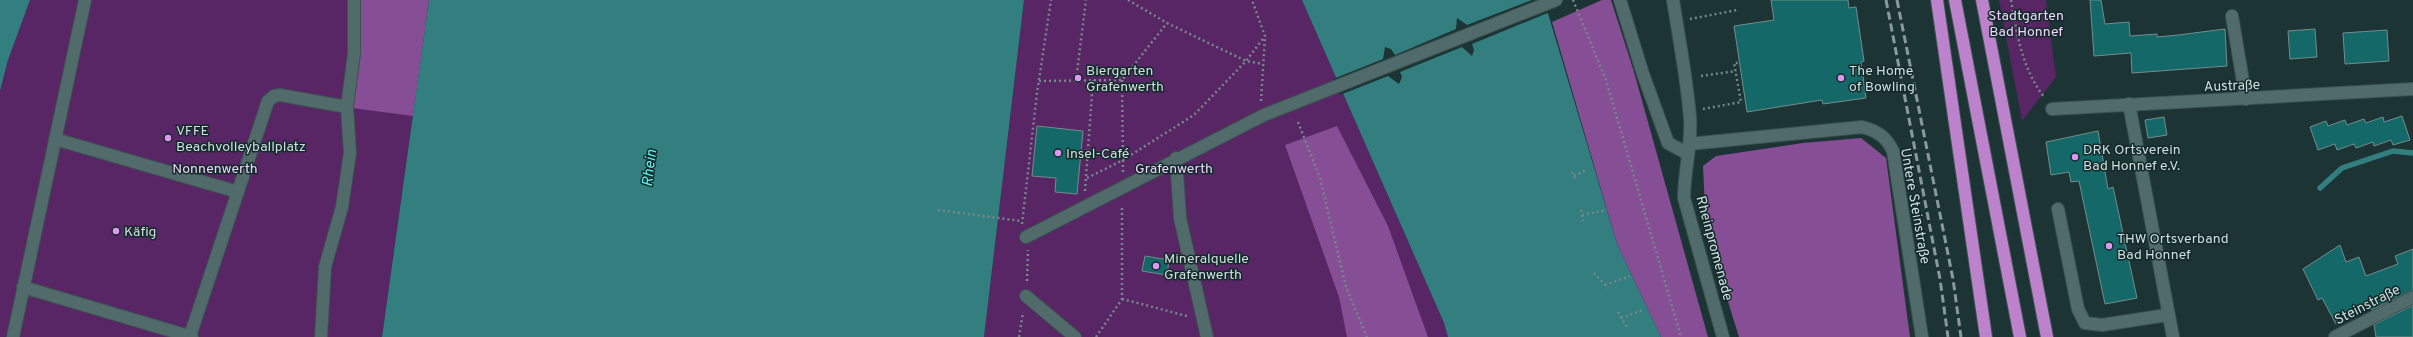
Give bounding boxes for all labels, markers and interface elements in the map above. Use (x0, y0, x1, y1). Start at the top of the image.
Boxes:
park label: Stadtgarten Bad Honnef (1988, 8, 2064, 41)
place label: Biergarten Grafenwerth (1086, 63, 1164, 96)
place label: The Home of Bowling (1849, 63, 1915, 96)
marker: Biergarten Grafenwerth (1073, 73, 1083, 83)
marker: The Home of Bowling (1836, 73, 1846, 83)
street label: Austraße (2204, 77, 2260, 96)
place label: VFFE Beachvolleyballplatz (176, 123, 306, 156)
marker: VFFE Beachvolleyballplatz (163, 133, 173, 143)
place label: DRK Ortsverein Bad Honnef e.V. (2083, 142, 2181, 175)
place label: Insel-Café (1066, 146, 1129, 163)
street label: Untere Steinstraße (1896, 147, 1933, 266)
water label: Rhein (639, 148, 662, 188)
marker: Insel-Café (1053, 148, 1063, 158)
marker: DRK Ortsverein Bad Honnef e.V. (2070, 152, 2080, 162)
park label: Nonnenwerth (172, 161, 258, 178)
park label: Grafenwerth (1135, 161, 1213, 178)
street label: Rheinpromenade (1691, 194, 1736, 303)
place label: Käfig (124, 224, 157, 241)
marker: Käfig (111, 226, 121, 236)
place label: THW Ortsverband Bad Honnef (2117, 231, 2229, 264)
marker: THW Ortsverband Bad Honnef (2104, 241, 2114, 251)
place label: Mineralquelle Grafenwerth (1164, 251, 1249, 284)
marker: Mineralquelle Grafenwerth (1151, 261, 1161, 271)
street label: Steinstraße (2332, 282, 2403, 329)

